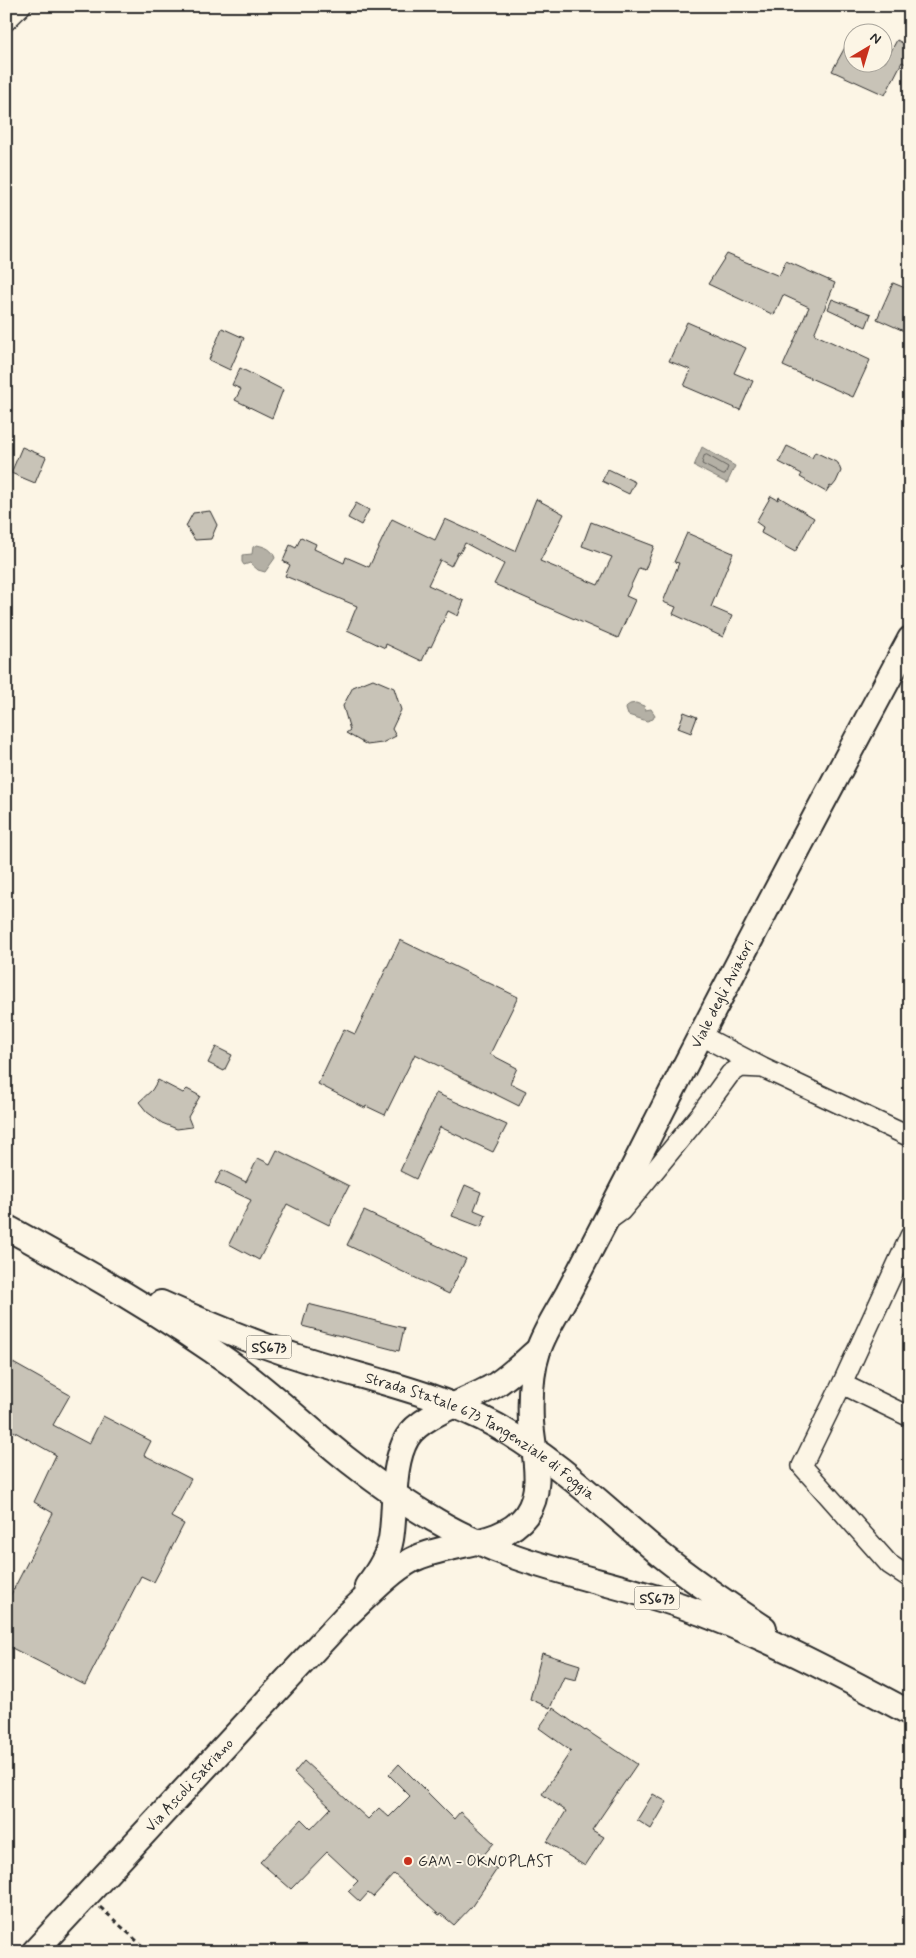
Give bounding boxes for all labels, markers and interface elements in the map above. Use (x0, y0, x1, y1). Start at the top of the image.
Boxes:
north arrow (844, 22, 894, 72)
text: N (866, 29, 885, 49)
street label: Viale degli Aviatori (687, 936, 760, 1052)
road number: SS673 (246, 1335, 292, 1358)
street label: Strada Statale 673 Tangenziale di Foggia (363, 1368, 600, 1506)
road number: SS673 (634, 1586, 680, 1610)
street label: Via Ascoli Satriano (141, 1734, 238, 1837)
place label: GAM - OKNOPLAST (418, 1852, 554, 1872)
marker: GAM - OKNOPLAST (402, 1855, 414, 1867)

